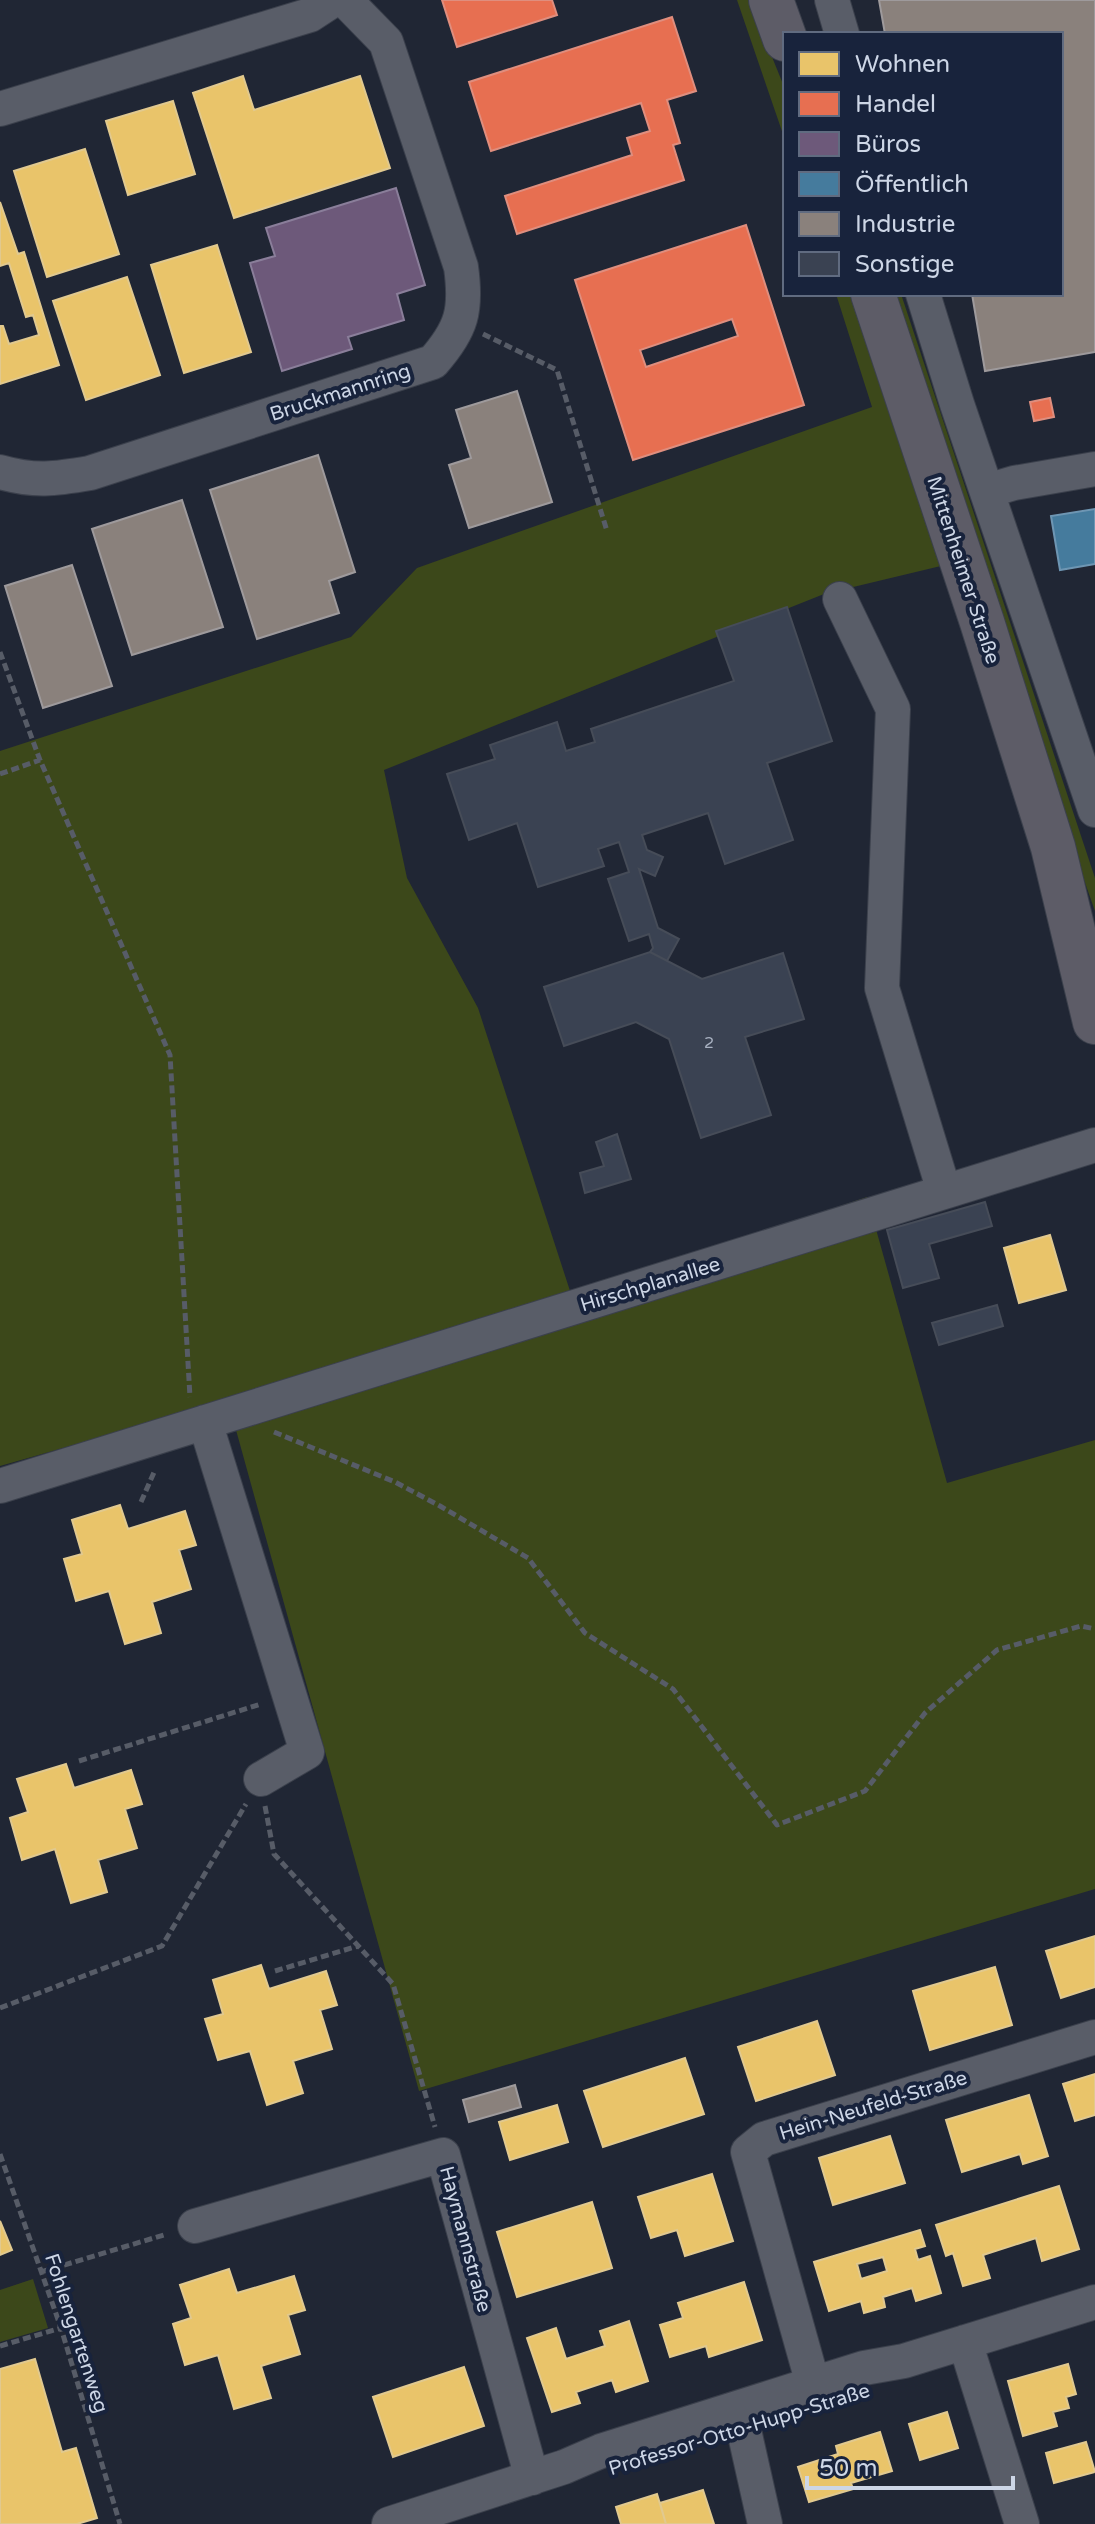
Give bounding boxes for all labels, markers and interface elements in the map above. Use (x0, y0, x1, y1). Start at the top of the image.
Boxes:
legend (783, 32, 1063, 296)
text: Wohnen (855, 50, 950, 79)
text: Handel (855, 90, 936, 119)
text: Büros (855, 130, 921, 159)
text: Öffentlich (855, 170, 969, 199)
text: Industrie (855, 210, 955, 239)
text: Sonstige (855, 250, 954, 279)
street label: Bruckmannring (267, 359, 414, 427)
street label: Mittenheimer Straße (921, 474, 1005, 667)
house number: 2 (704, 1033, 714, 1053)
street label: Hirschplanallee (578, 1252, 723, 1318)
street label: Hein-Neufeld-Straße (776, 2066, 970, 2146)
street label: Haymannstraße (434, 2164, 496, 2315)
street label: Fohlengartenweg (39, 2251, 113, 2416)
street label: Professor-Otto-Hupp-Straße (606, 2379, 873, 2481)
scale bar (807, 2440, 1013, 2490)
text: 50 m (819, 2454, 877, 2483)

